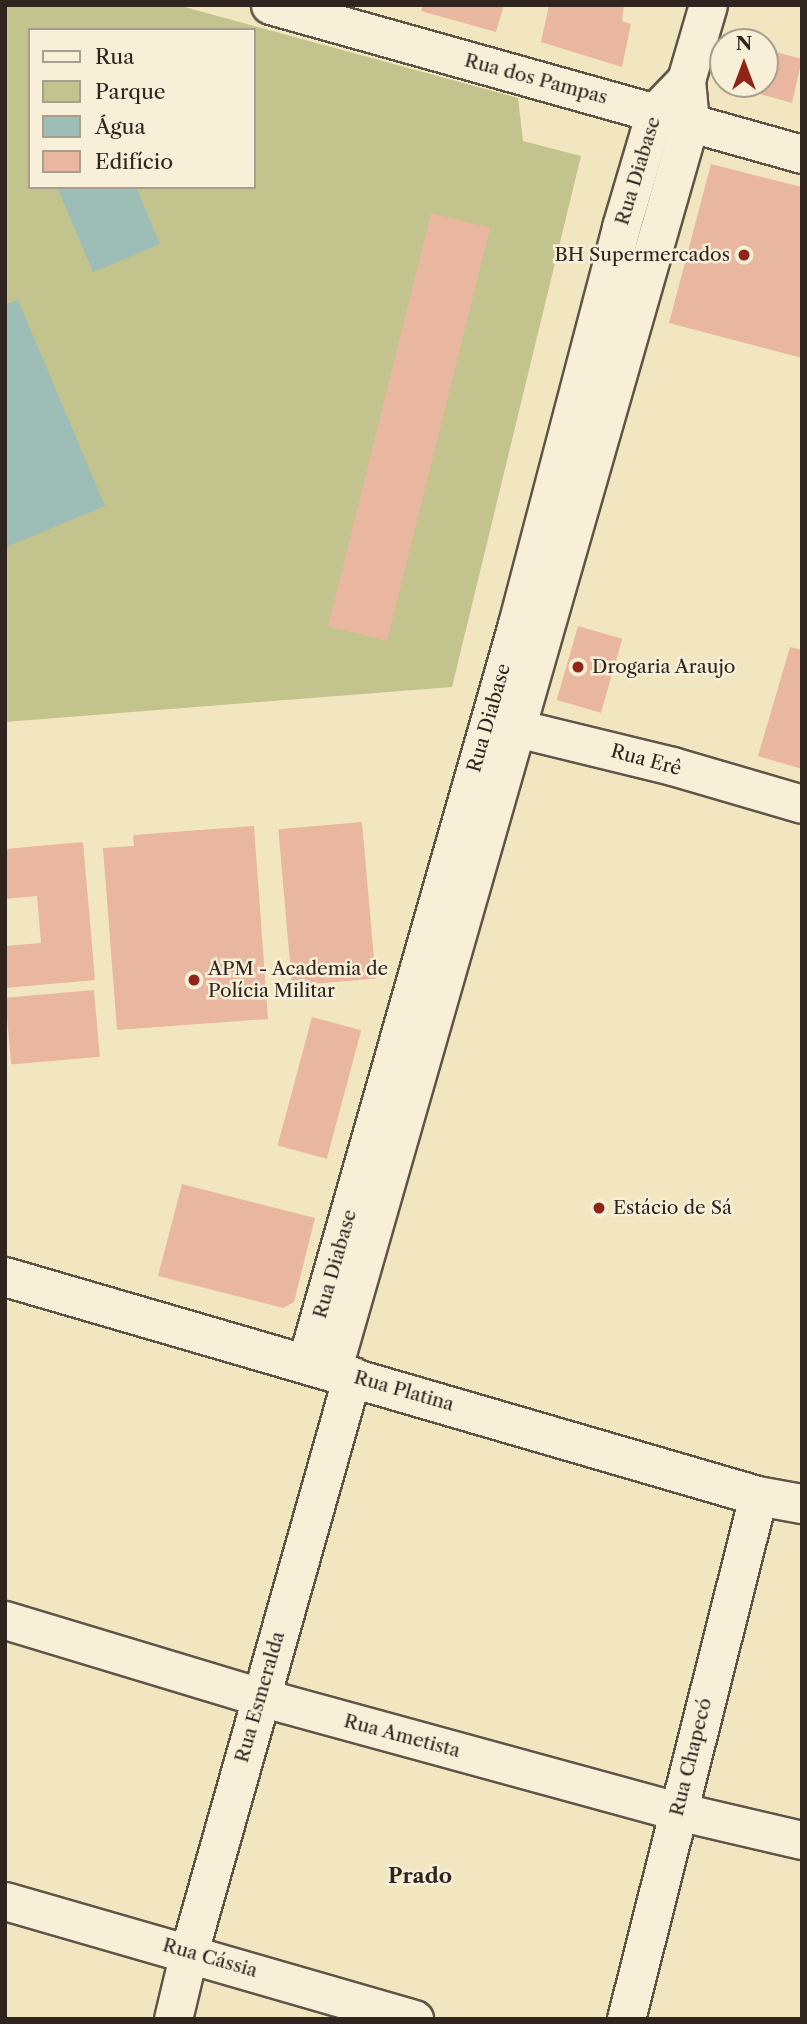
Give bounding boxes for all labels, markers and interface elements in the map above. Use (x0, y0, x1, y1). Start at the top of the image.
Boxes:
legend (28, 28, 256, 189)
north arrow (709, 28, 779, 98)
text: N (736, 32, 752, 55)
text: Rua (95, 44, 134, 69)
street label: Rua dos Pampas (462, 49, 610, 109)
text: Parque (95, 79, 166, 104)
text: Água (95, 114, 146, 139)
street label: Rua Diabase (611, 114, 665, 228)
text: Edifício (95, 149, 173, 174)
place label: BH Supermercados (554, 244, 730, 266)
marker: BH Supermercados (736, 247, 752, 263)
place label: Drogaria Araujo (592, 656, 736, 678)
marker: Drogaria Araujo (570, 659, 586, 675)
street label: Rua Diabase (463, 661, 515, 775)
street label: Rua Erê (608, 740, 684, 780)
place label: APM - Academia de Polícia Militar (208, 958, 389, 1002)
marker: APM - Academia de Polícia Militar (186, 972, 202, 988)
place label: Estácio de Sá (613, 1197, 732, 1219)
marker: Estácio de Sá (591, 1200, 607, 1216)
street label: Rua Diabase (309, 1207, 361, 1321)
street label: Rua Platina (351, 1366, 457, 1416)
street label: Rua Esmeralda (230, 1629, 290, 1765)
street label: Rua Chapecó (665, 1695, 717, 1819)
street label: Rua Ametista (341, 1709, 463, 1763)
district label: Prado (388, 1863, 452, 1889)
street label: Rua Cássia (160, 1934, 260, 1982)

